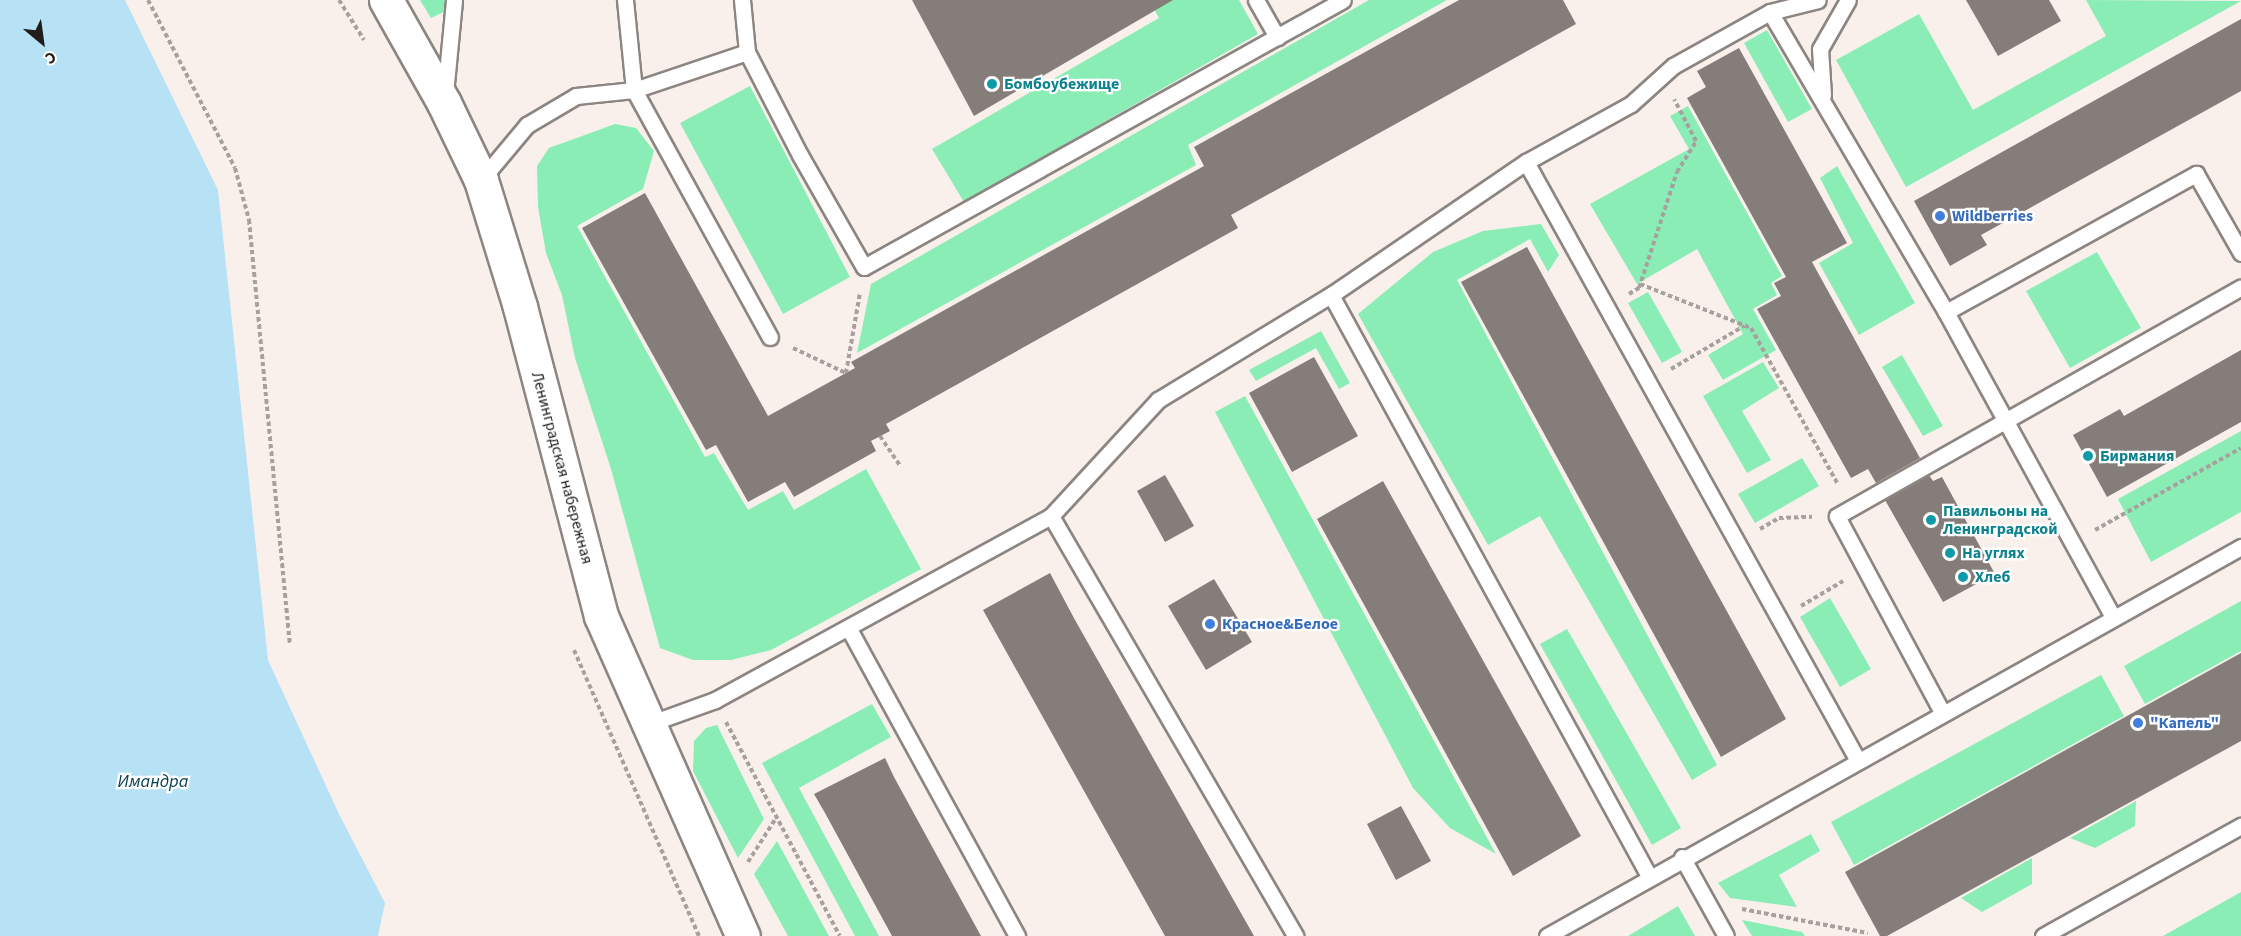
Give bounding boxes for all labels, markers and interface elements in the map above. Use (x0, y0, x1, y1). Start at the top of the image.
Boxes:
north arrow (12, 12, 72, 72)
text: С (41, 46, 60, 70)
place label: Бомбоубежище (1004, 74, 1119, 94)
marker: Бомбоубежище (985, 77, 999, 91)
place label: Wildberries (1952, 206, 2033, 226)
marker: Wildberries (1933, 209, 1947, 223)
street label: Ленинградская набережная (527, 370, 597, 566)
place label: Бирмания (2100, 446, 2174, 466)
marker: Бирмания (2081, 449, 2095, 463)
place label: Павильоны на Ленинградской (1943, 501, 2057, 539)
marker: Павильоны на Ленинградской (1924, 513, 1938, 527)
place label: На углях (1962, 543, 2025, 563)
marker: На углях (1943, 546, 1957, 560)
place label: Хлеб (1975, 567, 2011, 587)
marker: Хлеб (1956, 570, 1970, 584)
place label: Красное&Белое (1222, 614, 1338, 634)
marker: Красное&Белое (1203, 617, 1217, 631)
place label: "Капель" (2150, 713, 2219, 733)
marker: "Капель" (2131, 716, 2145, 730)
water label: Имандра (118, 771, 188, 793)

